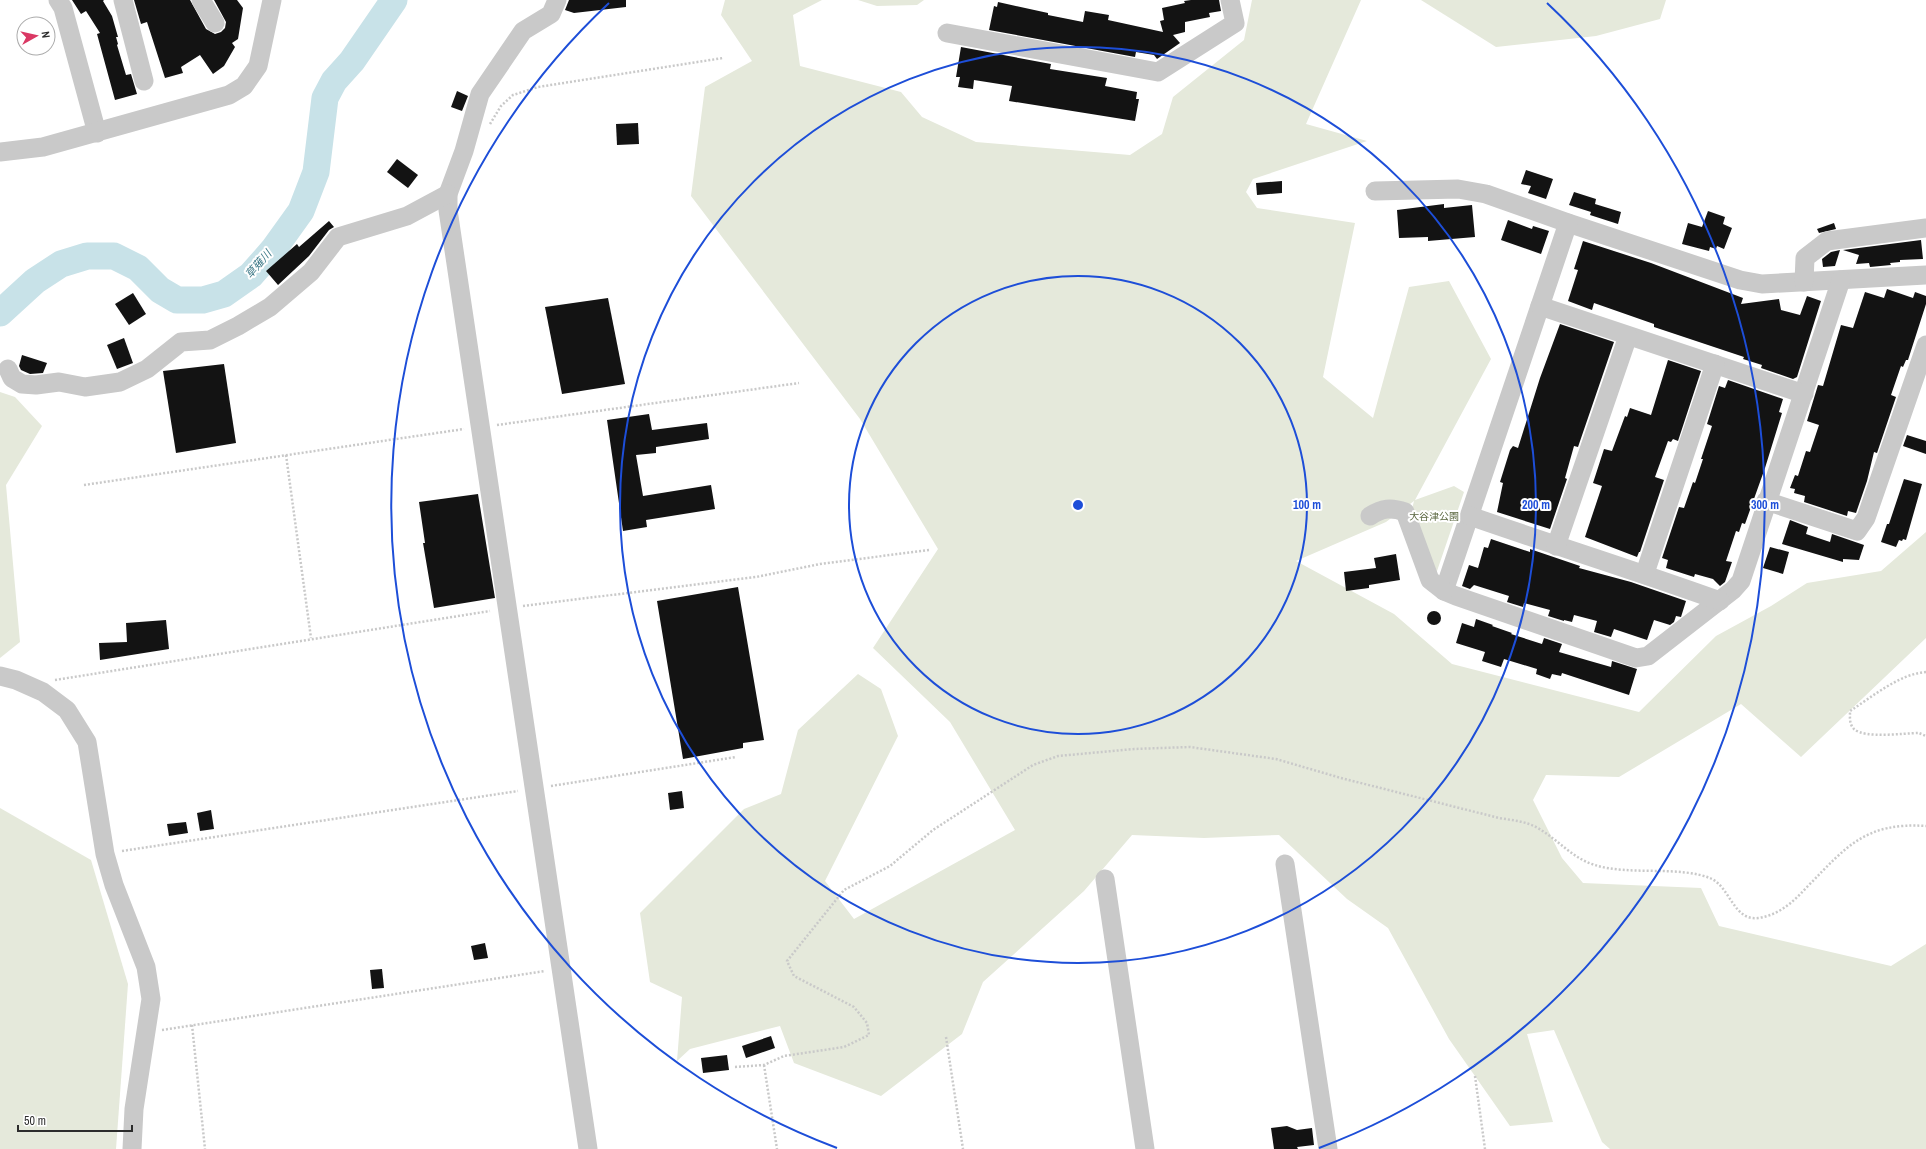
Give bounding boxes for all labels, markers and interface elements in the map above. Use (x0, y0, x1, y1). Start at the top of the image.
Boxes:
north arrow (16, 16, 56, 56)
text: N (39, 30, 53, 39)
water label: 草薙川 (242, 246, 275, 281)
text: 100 m (1293, 497, 1321, 513)
text: 200 m (1522, 497, 1550, 513)
text: 300 m (1751, 497, 1779, 513)
centre of rings (1071, 498, 1085, 512)
park label: 大谷津公園 (1409, 510, 1459, 523)
scale bar (18, 1107, 132, 1133)
text: 50 m (24, 1113, 46, 1129)

